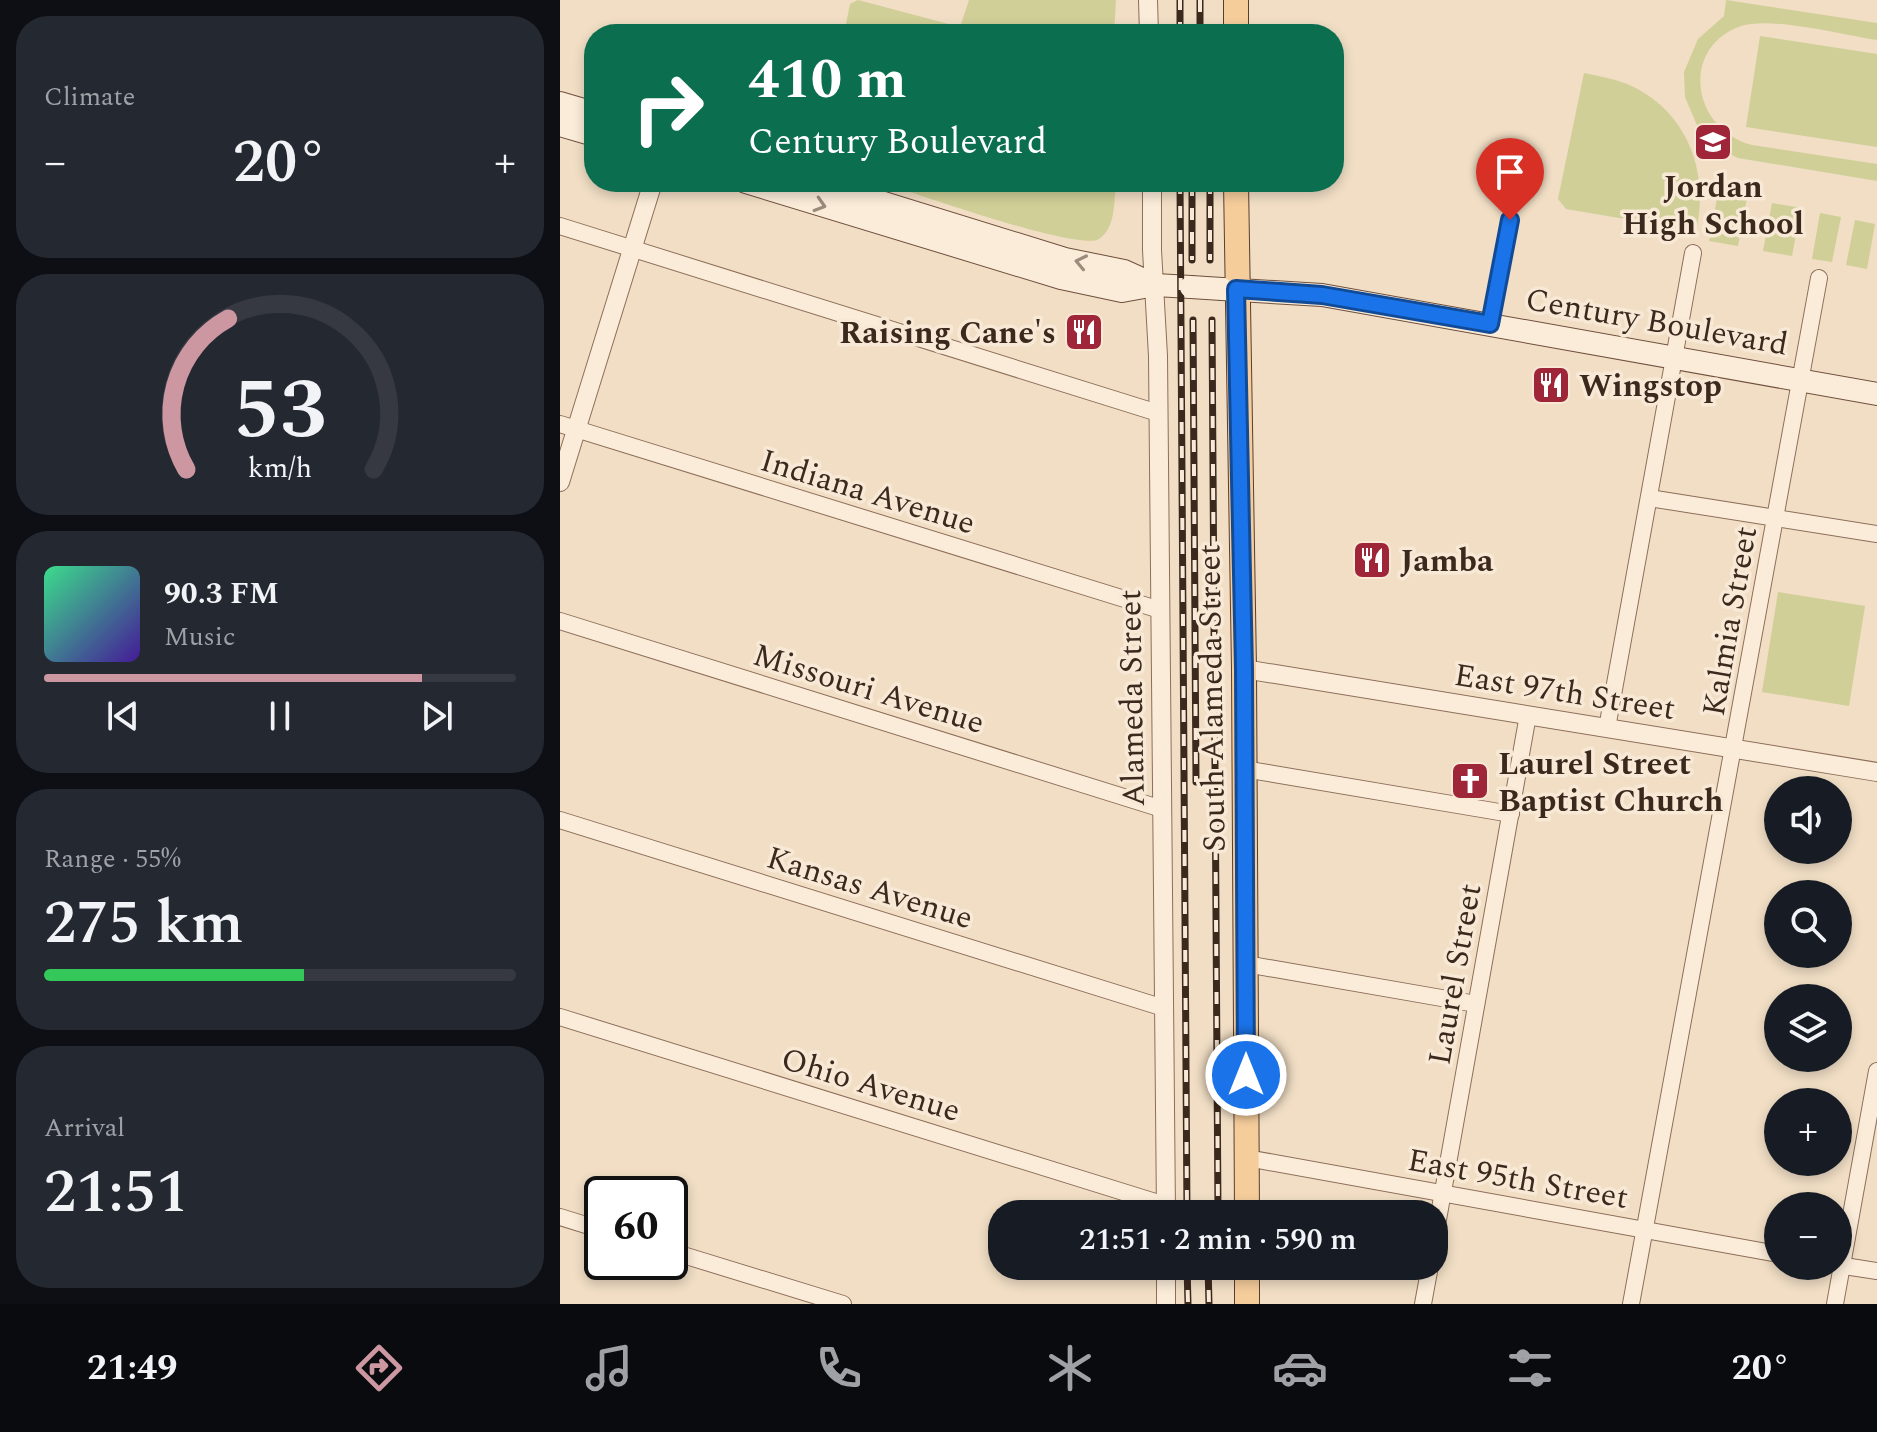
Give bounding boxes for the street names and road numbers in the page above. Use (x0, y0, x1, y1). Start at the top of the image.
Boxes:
street label: Century Boulevard (1522, 275, 1792, 370)
street label: Indiana Avenue (754, 436, 981, 548)
street label: Kalmia Street (1690, 522, 1771, 720)
street label: South Alameda Street (1185, 544, 1240, 852)
street label: Alameda Street (1106, 589, 1159, 807)
street label: Missouri Avenue (747, 631, 990, 748)
street label: East 97th Street (1451, 651, 1679, 734)
street label: Kansas Avenue (760, 834, 979, 943)
street label: Laurel Street (1415, 880, 1496, 1069)
street label: Ohio Avenue (775, 1035, 966, 1136)
street label: East 95th Street (1404, 1136, 1632, 1223)

